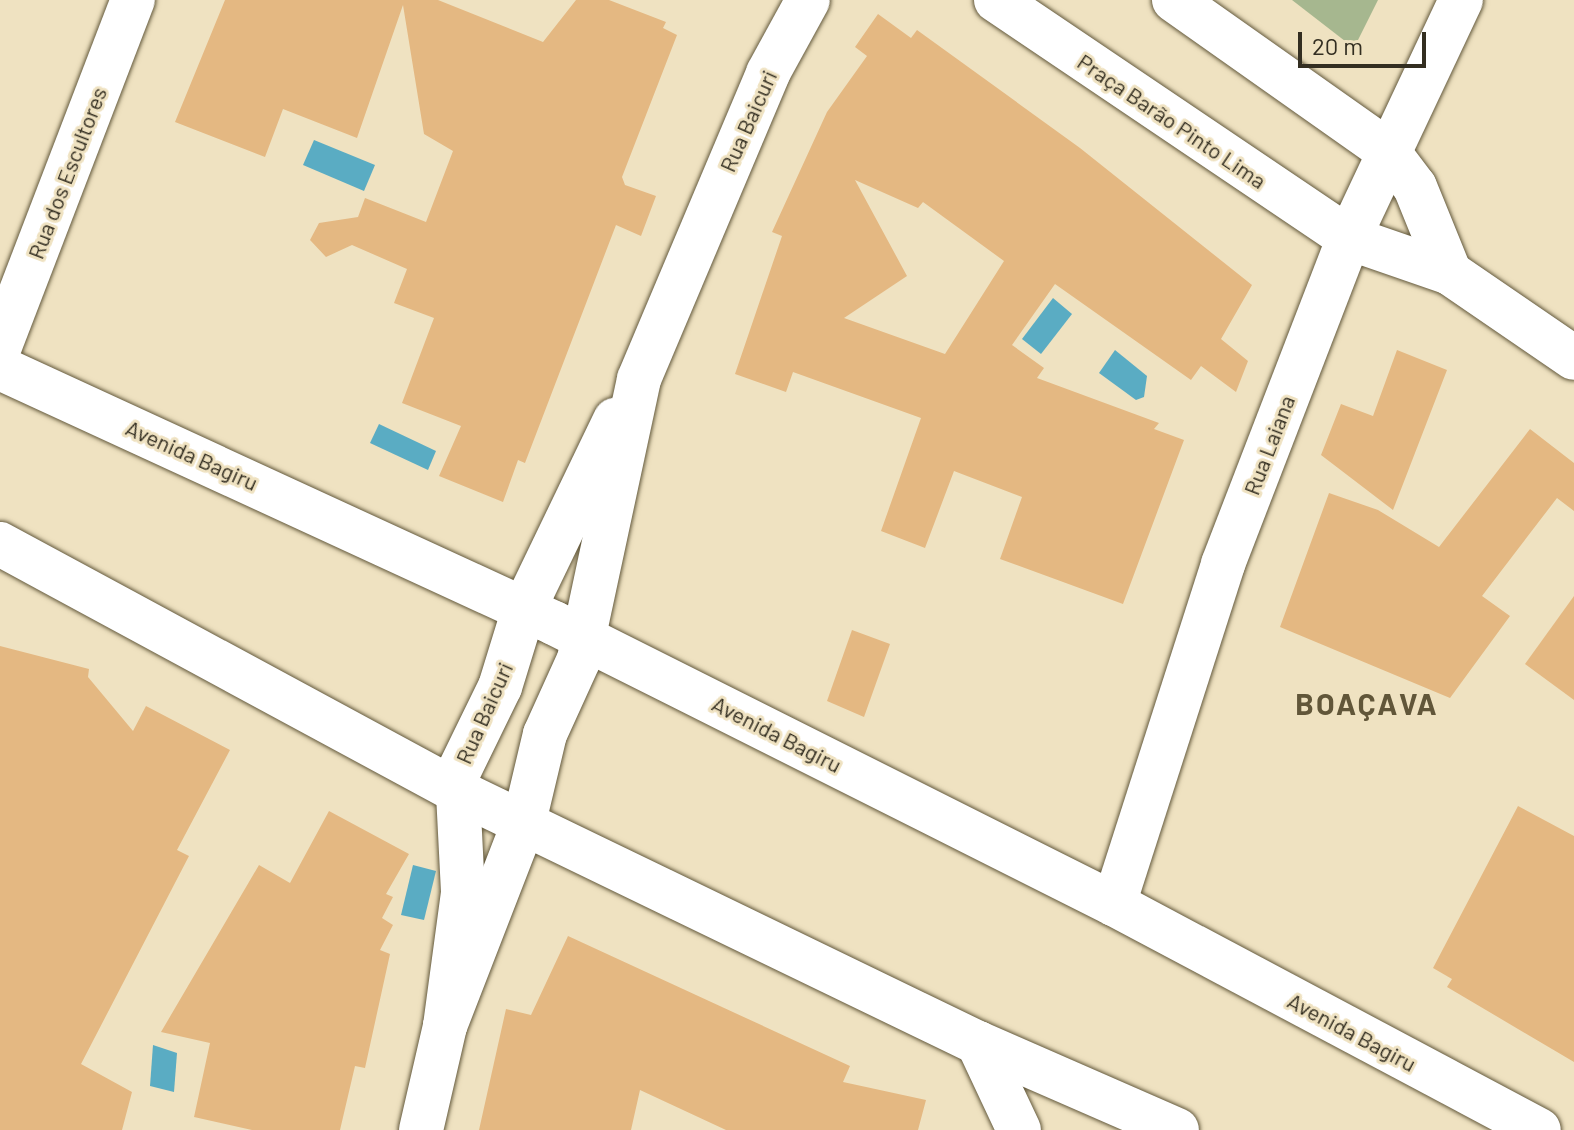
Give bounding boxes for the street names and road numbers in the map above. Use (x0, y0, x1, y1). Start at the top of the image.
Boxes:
street label: Praça Barão Pinto Lima (1073, 48, 1271, 194)
street label: Rua Baicuri (714, 66, 782, 176)
street label: Rua dos Escultores (22, 83, 112, 263)
street label: Rua Laiana (1238, 391, 1300, 499)
street label: Avenida Bagiru (122, 414, 262, 496)
street label: Rua Baicuri (450, 658, 518, 768)
street label: Avenida Bagiru (708, 690, 846, 778)
street label: Avenida Bagiru (1283, 987, 1421, 1077)

